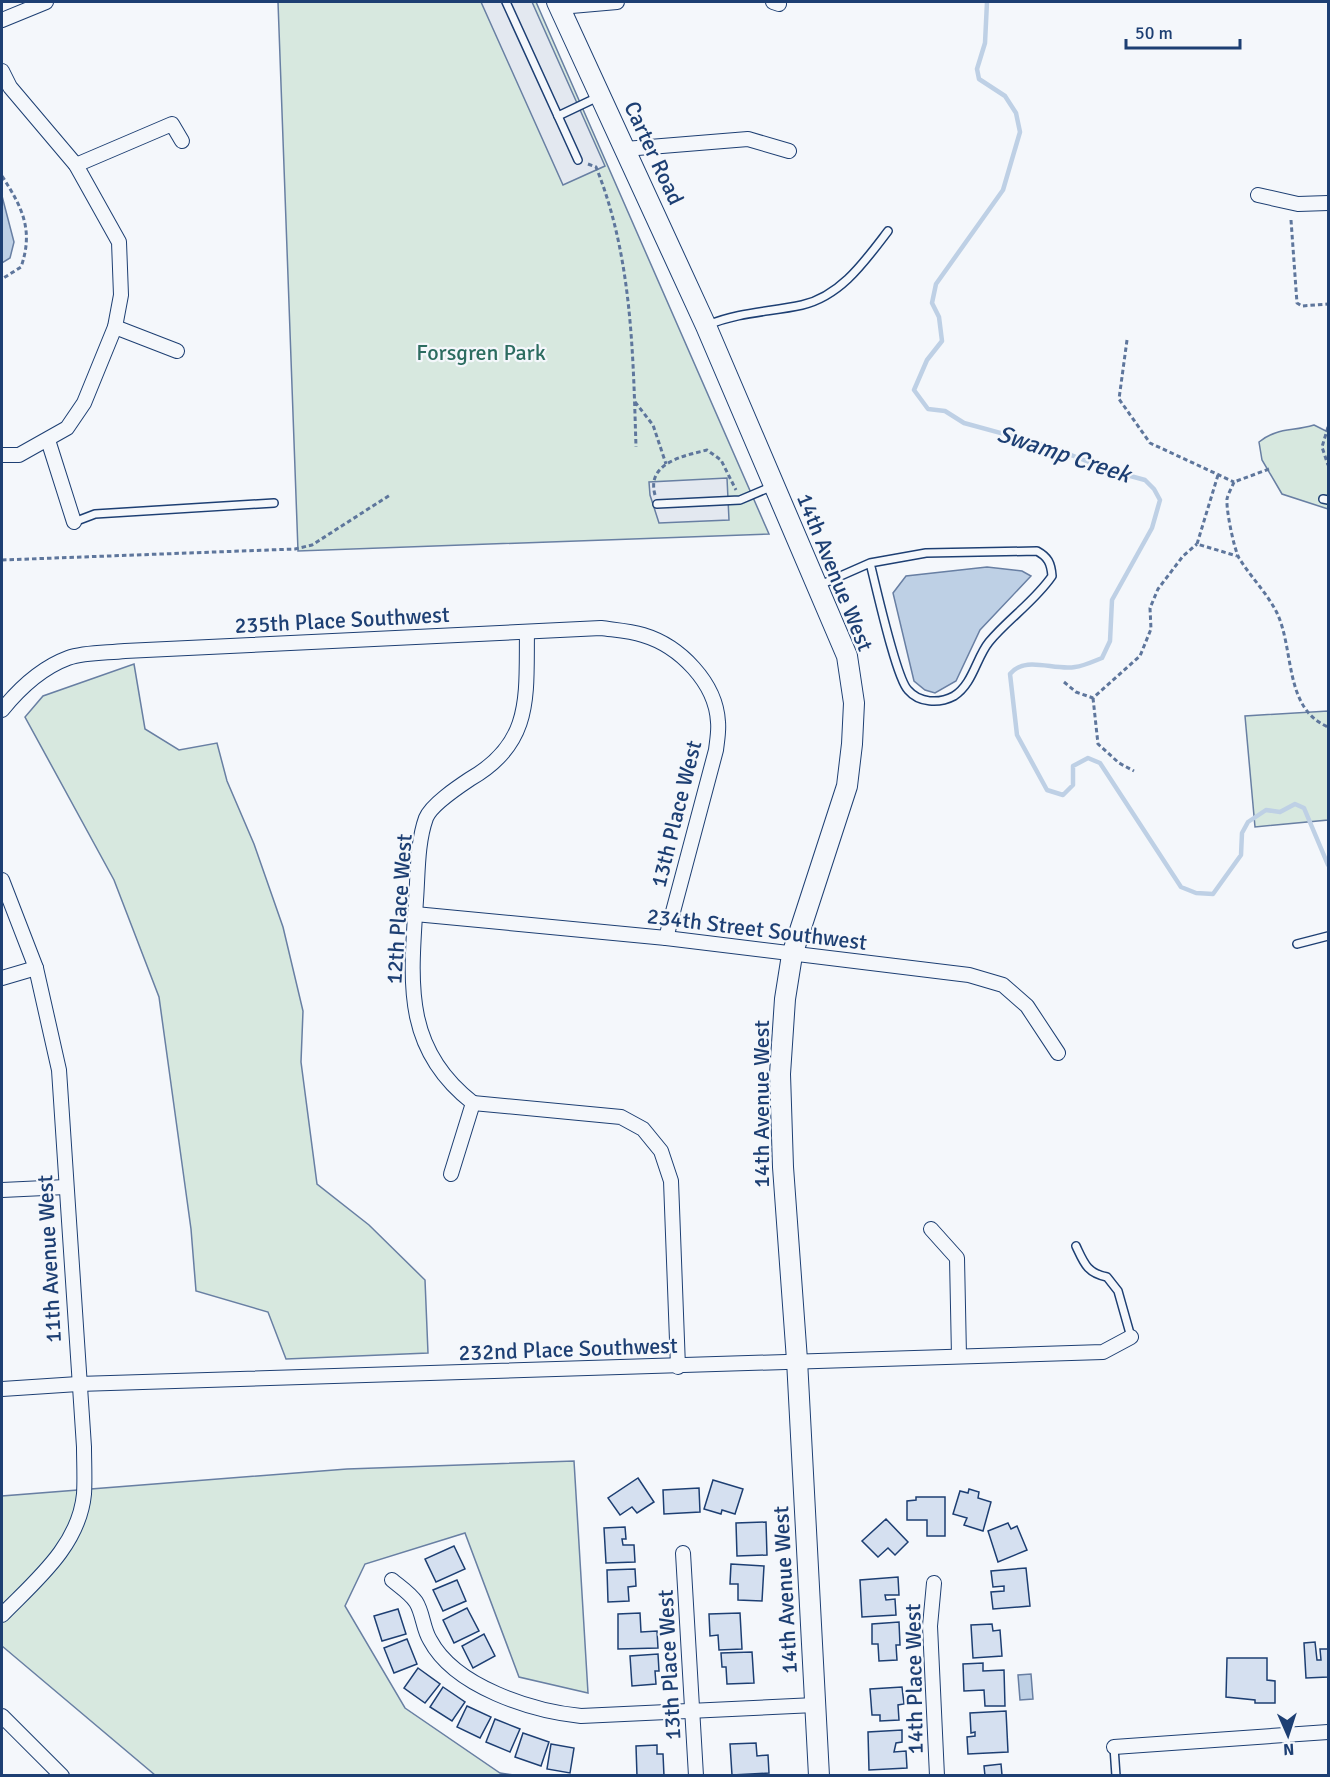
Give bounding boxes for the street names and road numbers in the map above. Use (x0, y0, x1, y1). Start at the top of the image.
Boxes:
street label: Carter Road (618, 97, 690, 209)
street label: 14th Avenue West (791, 489, 879, 655)
street label: 235th Place Southwest (234, 601, 450, 639)
street label: 13th Place West (645, 737, 707, 890)
street label: 12th Place West (380, 833, 418, 985)
street label: 234th Street Southwest (646, 902, 869, 956)
street label: 14th Avenue West (748, 1020, 775, 1188)
street label: 11th Avenue West (31, 1174, 67, 1344)
street label: 232nd Place Southwest (458, 1332, 678, 1366)
street label: 14th Avenue West (767, 1505, 803, 1675)
street label: 13th Place West (652, 1589, 686, 1741)
street label: 14th Place West (899, 1603, 929, 1755)

